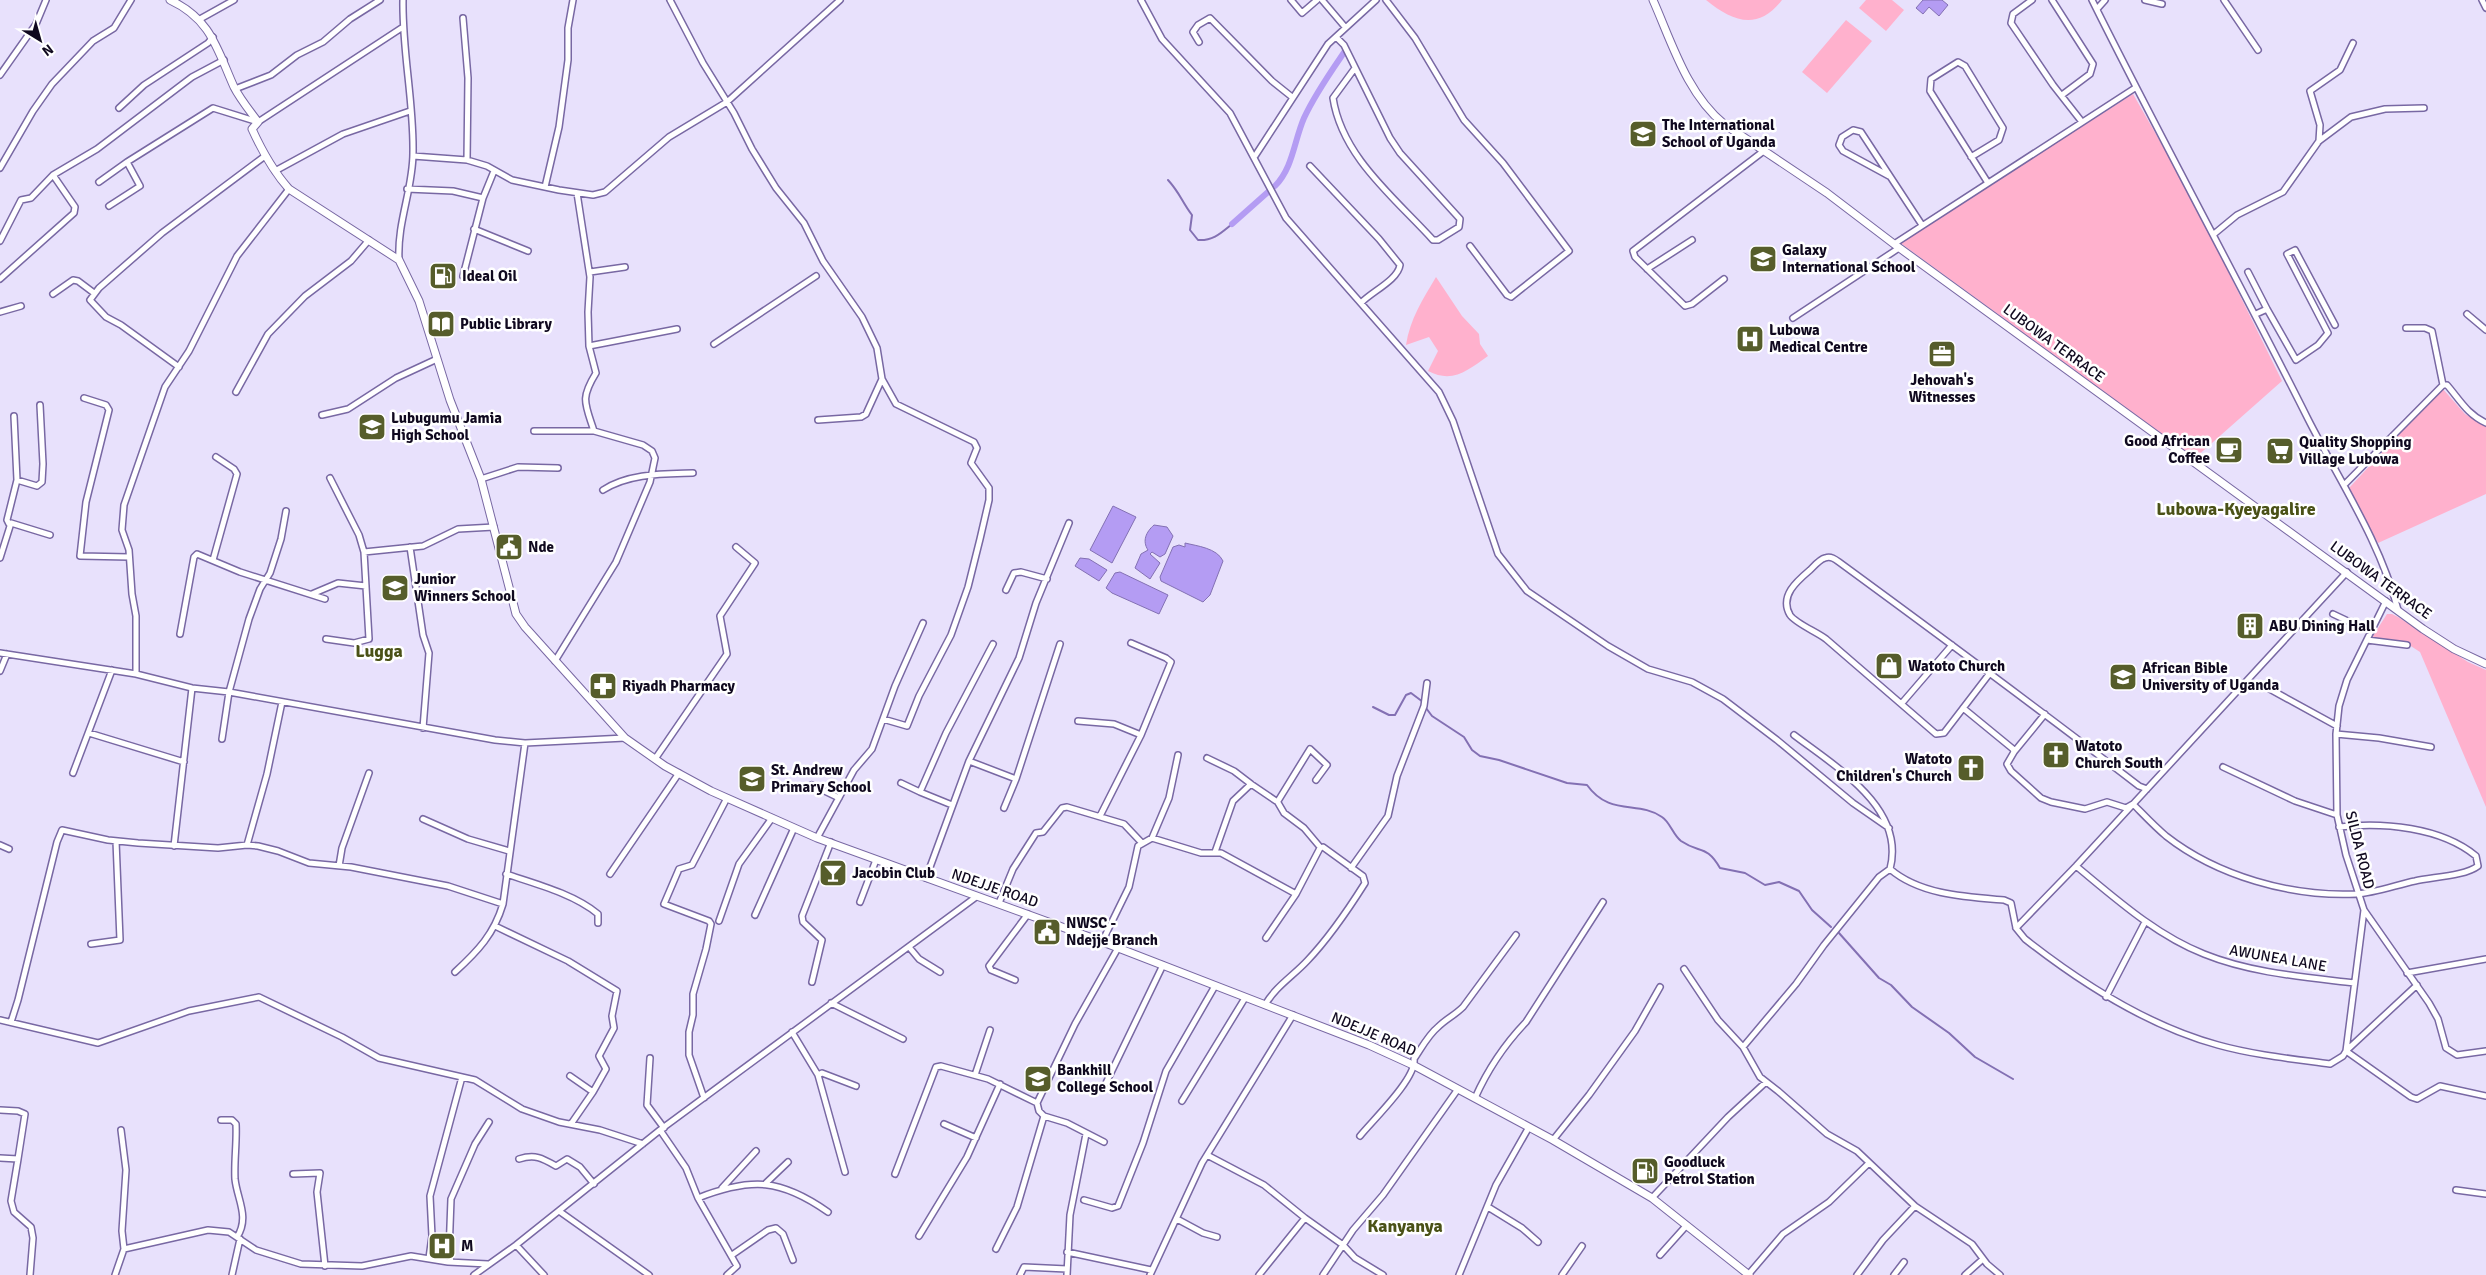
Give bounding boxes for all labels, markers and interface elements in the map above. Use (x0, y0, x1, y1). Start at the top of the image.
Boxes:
north arrow (15, 15, 65, 65)
text: N (39, 40, 57, 60)
place label: The International School of Uganda (1662, 116, 1776, 151)
school or university icon: The International School of Uganda (1628, 119, 1658, 149)
place label: Galaxy International School (1782, 241, 1916, 276)
school or university icon: Galaxy International School (1748, 244, 1778, 274)
fuel station icon: Ideal Oil (428, 261, 458, 291)
place label: Ideal Oil (462, 267, 518, 285)
street label: LUBOWA TERRACE (2000, 300, 2108, 386)
library icon: Public Library (426, 309, 456, 339)
place label: Public Library (460, 315, 552, 333)
place label: Lubowa Medical Centre (1769, 321, 1868, 356)
hospital icon: Lubowa Medical Centre (1735, 324, 1765, 354)
office icon: Jehovah's Witnesses (1927, 339, 1957, 369)
place label: Jehovah's Witnesses (1909, 371, 1976, 406)
place label: Lubugumu Jamia High School (391, 409, 502, 444)
school or university icon: Lubugumu Jamia High School (357, 412, 387, 442)
place label: Good African Coffee (2124, 432, 2210, 467)
place label: Quality Shopping Village Lubowa (2299, 433, 2412, 468)
cafe icon: Good African Coffee (2214, 435, 2244, 465)
supermarket icon: Quality Shopping Village Lubowa (2265, 436, 2295, 466)
district label: Lubowa-Kyeyagalire (2156, 498, 2316, 520)
public building icon: Nde (494, 532, 524, 562)
street label: LUBOWA TERRACE (2327, 537, 2435, 623)
place label: Nde (528, 538, 554, 556)
place label: Junior Winners School (414, 570, 516, 605)
school or university icon: Junior Winners School (380, 573, 410, 603)
building icon: ABU Dining Hall (2235, 611, 2265, 641)
place label: ABU Dining Hall (2269, 617, 2375, 635)
district label: Lugga (355, 640, 403, 662)
shop icon: Watoto Church (1874, 651, 1904, 681)
place label: Watoto Church (1908, 657, 2005, 675)
place label: African Bible University of Uganda (2142, 659, 2279, 694)
school or university icon: African Bible University of Uganda (2108, 662, 2138, 692)
pharmacy icon: Riyadh Pharmacy (588, 671, 618, 701)
place label: Riyadh Pharmacy (622, 677, 736, 695)
place label: Watoto Church South (2075, 737, 2163, 772)
church icon: Watoto Church South (2041, 740, 2071, 770)
place label: Watoto Children's Church (1836, 750, 1952, 785)
church icon: Watoto Children's Church (1956, 753, 1986, 783)
place label: St. Andrew Primary School (771, 761, 872, 796)
school or university icon: St. Andrew Primary School (737, 764, 767, 794)
street label: SILDA ROAD (2342, 809, 2378, 891)
bar icon: Jacobin Club (818, 858, 848, 888)
place label: Jacobin Club (852, 864, 935, 882)
street label: NDEJJE ROAD (949, 865, 1041, 911)
place label: NWSC - Ndejje Branch (1066, 914, 1158, 949)
public building icon: NWSC - Ndejje Branch (1032, 917, 1062, 947)
street label: AWUNEA LANE (2228, 941, 2328, 975)
street label: NDEJJE ROAD (1329, 1008, 1419, 1060)
place label: Bankhill College School (1057, 1061, 1153, 1096)
school or university icon: Bankhill College School (1023, 1064, 1053, 1094)
place label: Goodluck Petrol Station (1664, 1153, 1755, 1188)
fuel station icon: Goodluck Petrol Station (1630, 1156, 1660, 1186)
district label: Kanyanya (1367, 1215, 1443, 1237)
hospital icon: M (427, 1231, 457, 1261)
place label: M (461, 1237, 474, 1255)

